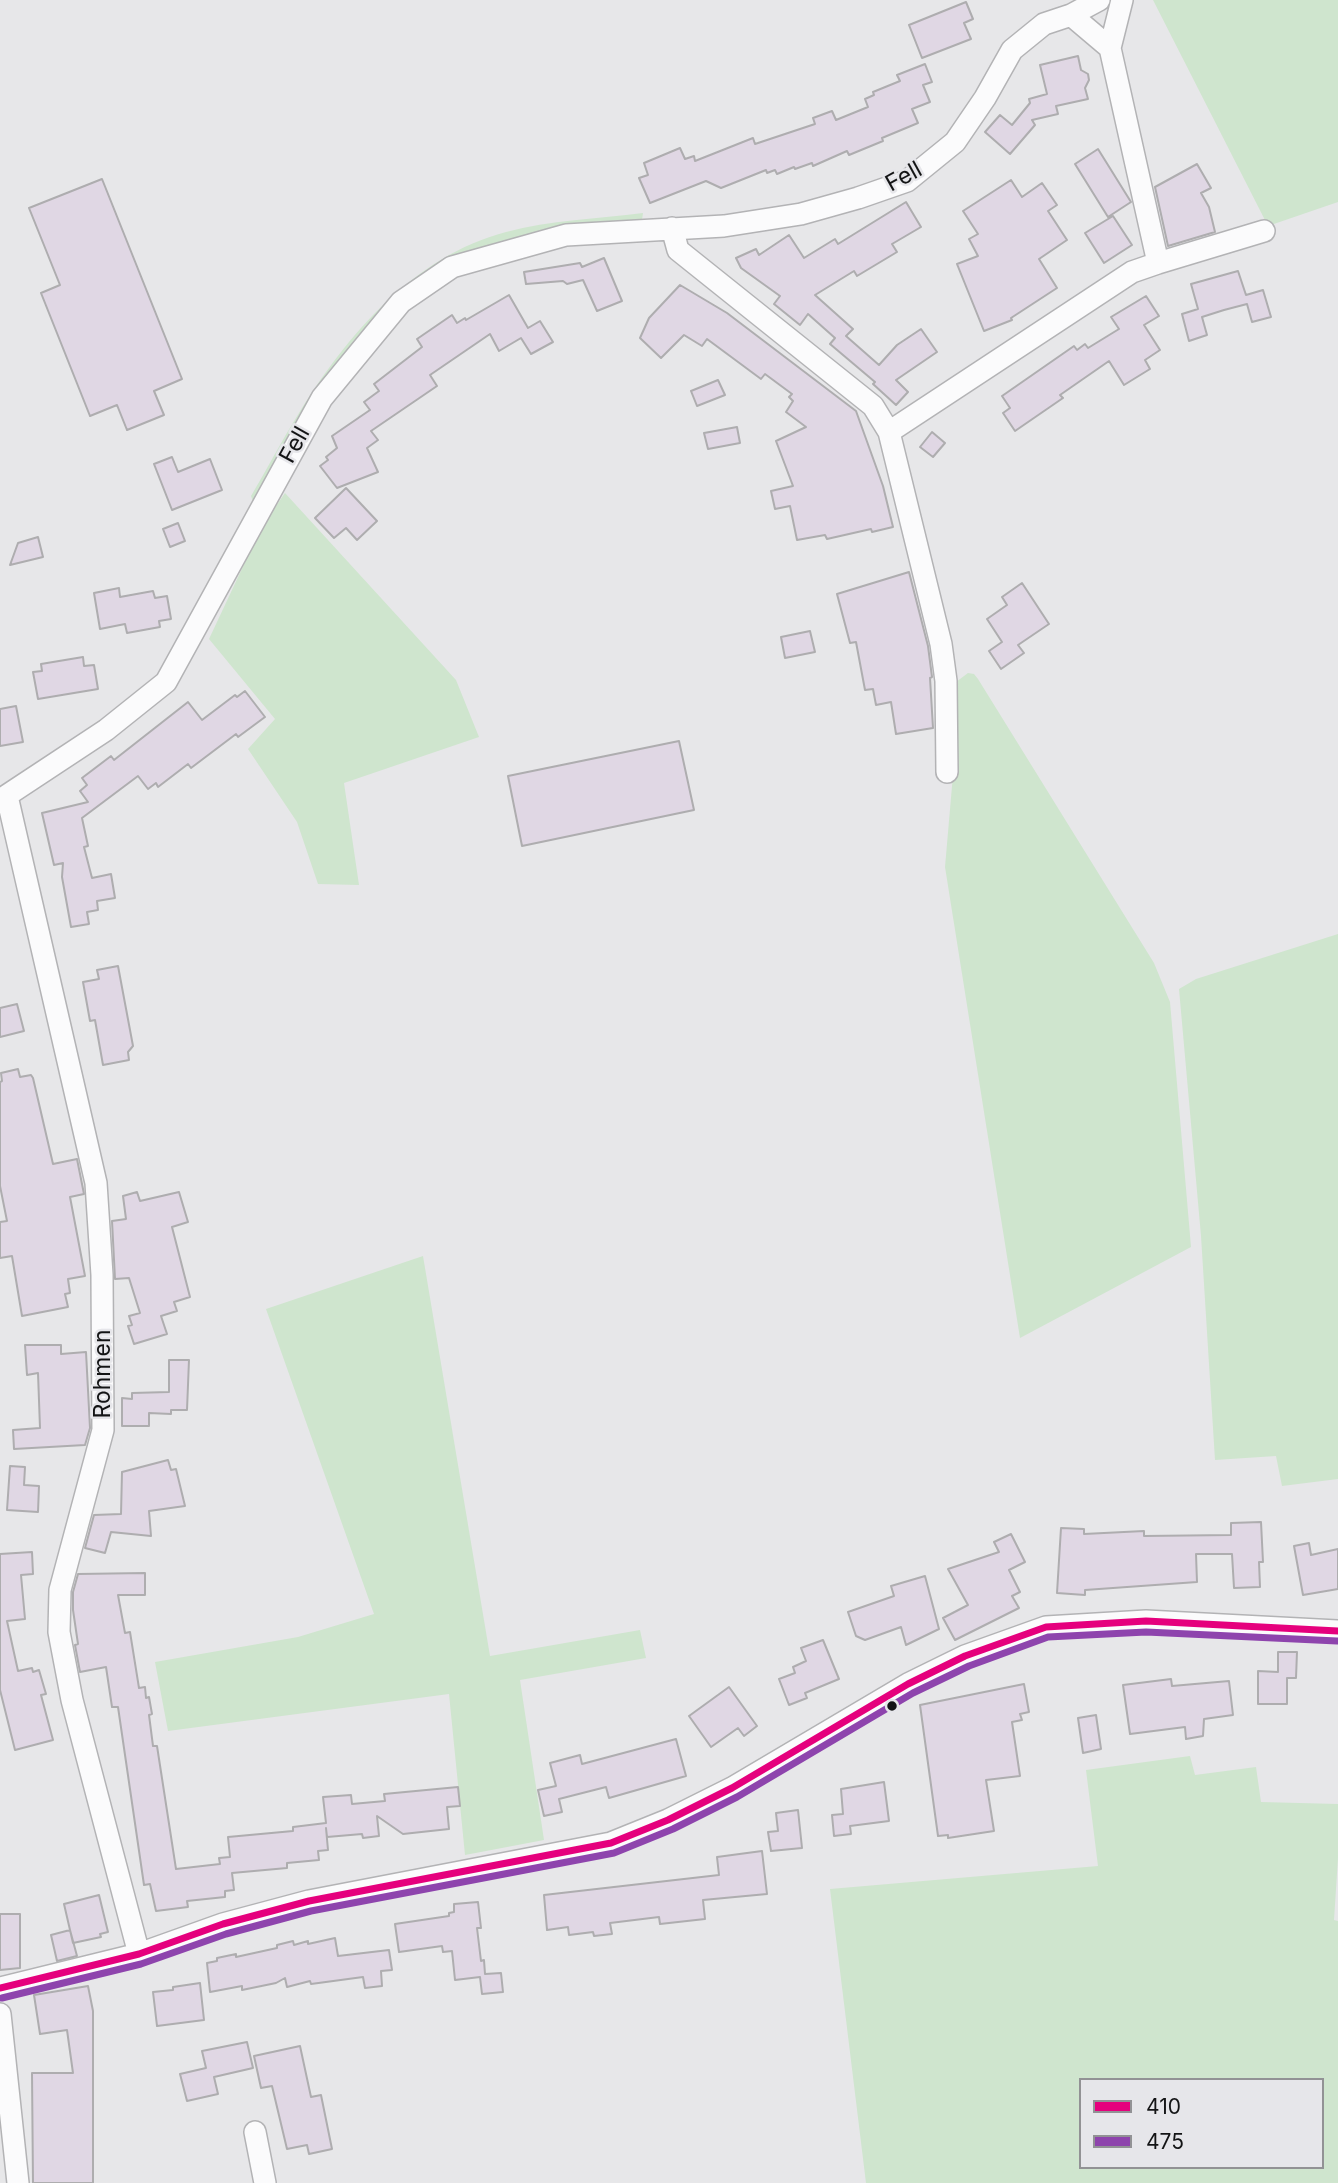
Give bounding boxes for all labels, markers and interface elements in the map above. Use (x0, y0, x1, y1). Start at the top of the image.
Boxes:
street label: Fell (881, 156, 927, 198)
street label: Fell (274, 422, 316, 468)
street label: Rohmen (89, 1329, 117, 1419)
unlabelled marker (885, 1699, 899, 1713)
legend (1079, 2078, 1324, 2169)
text: 410 (1146, 2094, 1181, 2119)
text: 475 (1146, 2129, 1184, 2154)

